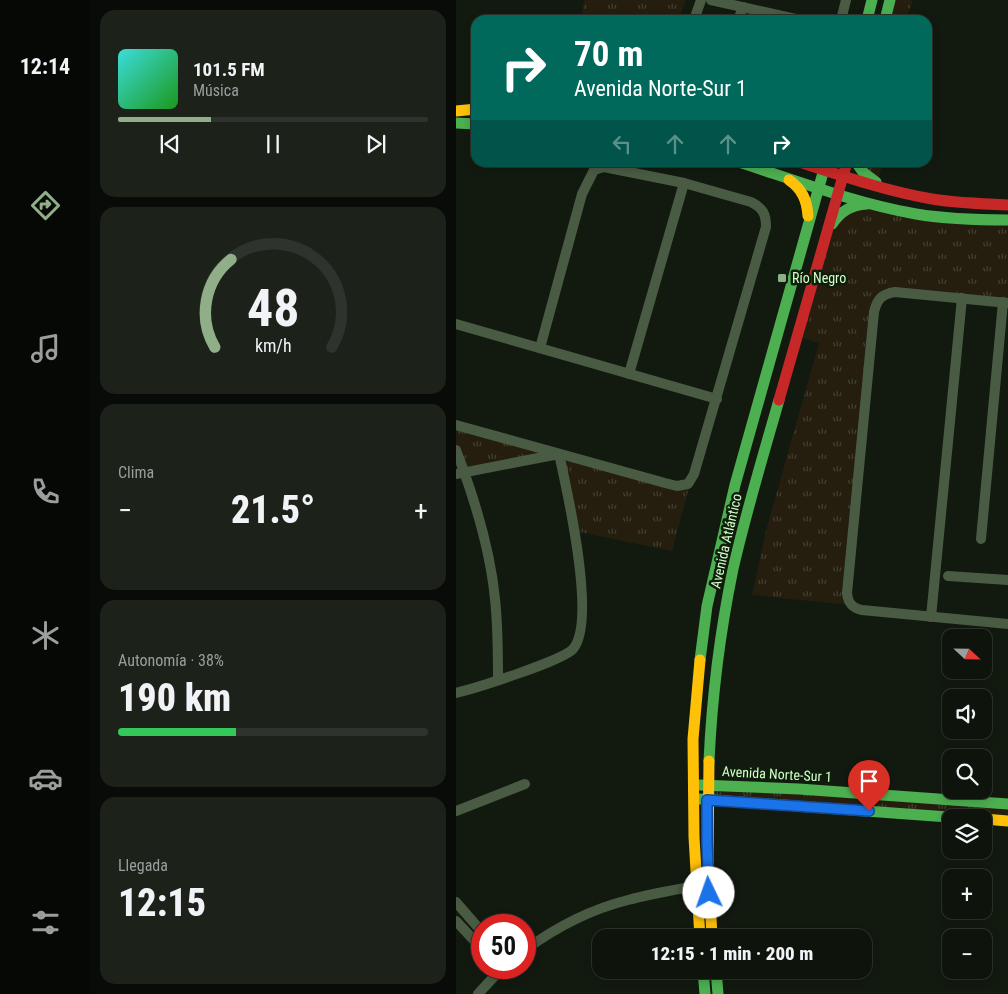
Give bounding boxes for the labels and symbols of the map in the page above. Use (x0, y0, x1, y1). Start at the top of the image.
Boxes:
place label: Río Negro (792, 270, 846, 286)
marker: Río Negro (776, 272, 788, 284)
street label: Avenida Atlántico (707, 492, 745, 590)
north arrow (942, 629, 992, 679)
pin (848, 760, 890, 811)
street label: Avenida Norte-Sur 1 (722, 763, 832, 785)
position arrow (682, 866, 734, 918)
speed limit sign: 50 (471, 914, 536, 979)

